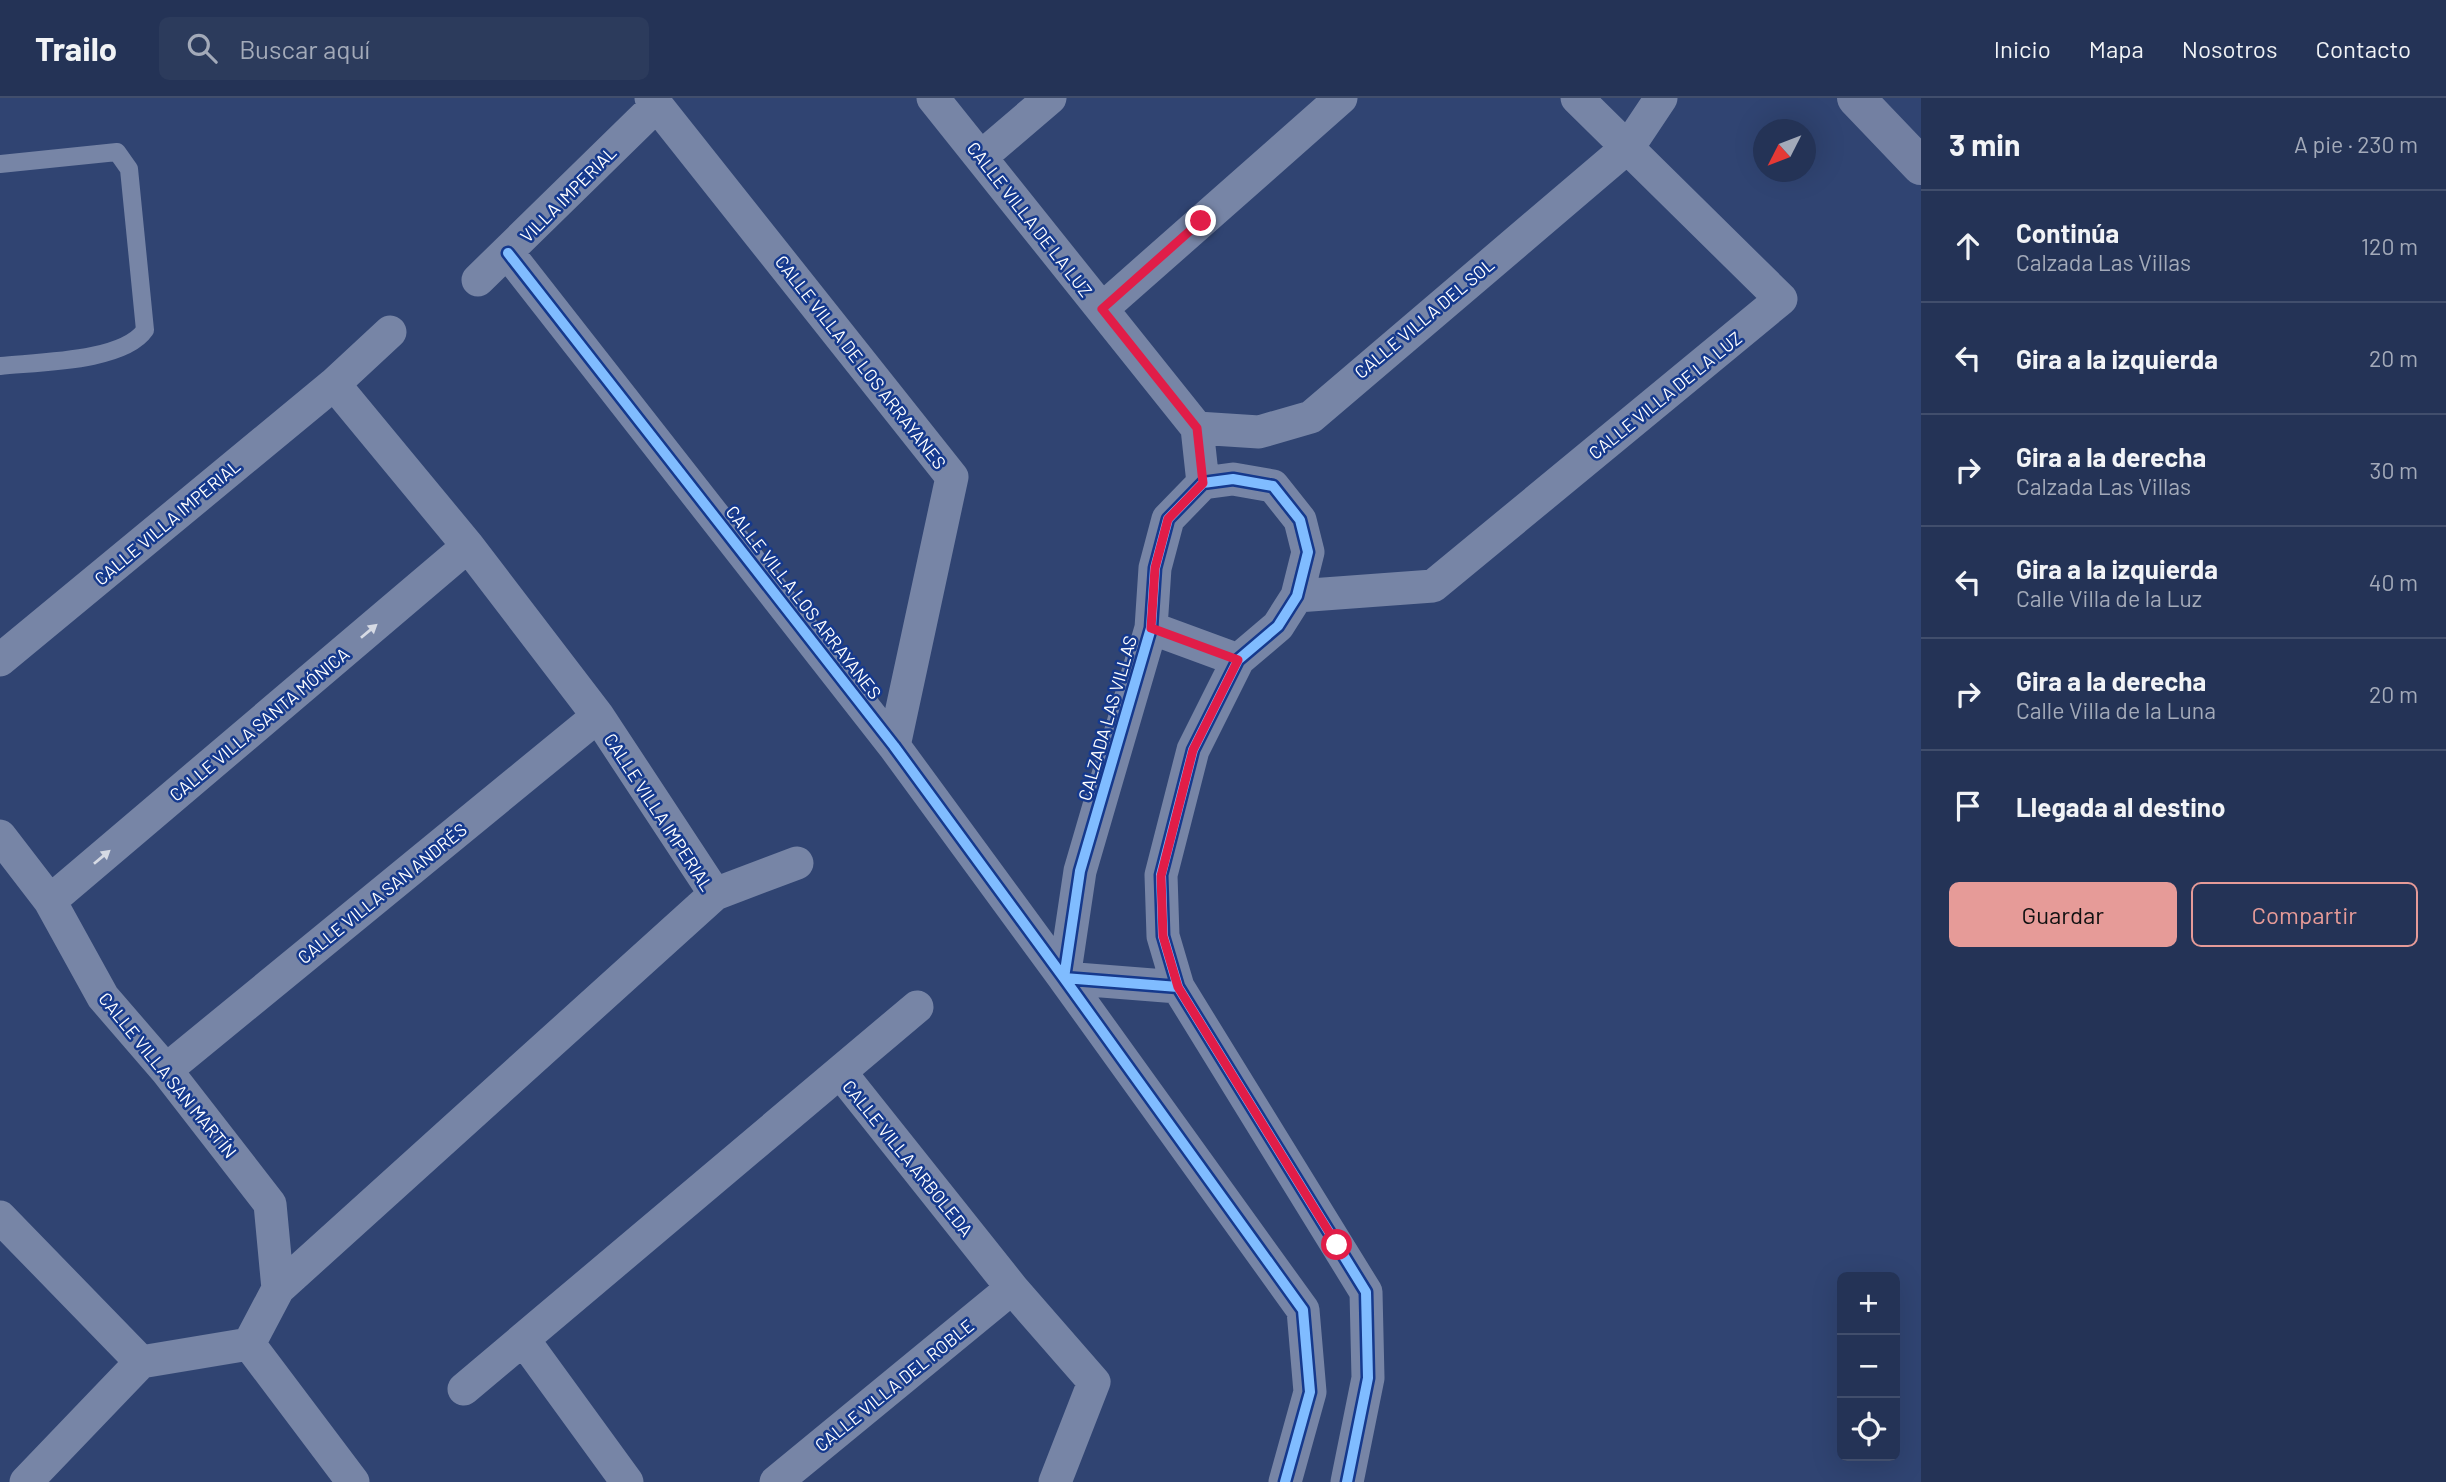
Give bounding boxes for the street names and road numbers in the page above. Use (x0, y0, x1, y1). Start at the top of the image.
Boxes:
street label: CALLE VILLA DE LA LUZ (963, 137, 1097, 301)
street label: VILLA IMPERIAL (515, 141, 621, 247)
street label: CALLE VILLA DE LOS ARRAYANES (771, 251, 951, 473)
street label: CALLE VILLA DEL SOL (1350, 253, 1498, 383)
street label: CALLE VILLA DE LA LUZ (1584, 326, 1746, 464)
street label: CALLE VILLA IMPERIAL (90, 455, 244, 589)
street label: CALLE VILLA LOS ARRAYANES (722, 501, 886, 703)
street label: CALZADA LAS VILLAS (1073, 633, 1141, 803)
street label: CALLE VILLA SANTA MÓNICA (165, 642, 353, 806)
street label: CALLE VILLA IMPERIAL (600, 729, 718, 895)
street label: CALLE VILLA SAN ANDRÉS (293, 818, 471, 968)
street label: CALLE VILLA SAN MARTÍN (94, 988, 242, 1162)
street label: CALLE VILLA ARBOLEDA (838, 1075, 978, 1241)
street label: CALLE VILLA DEL ROBLE (810, 1314, 978, 1456)

